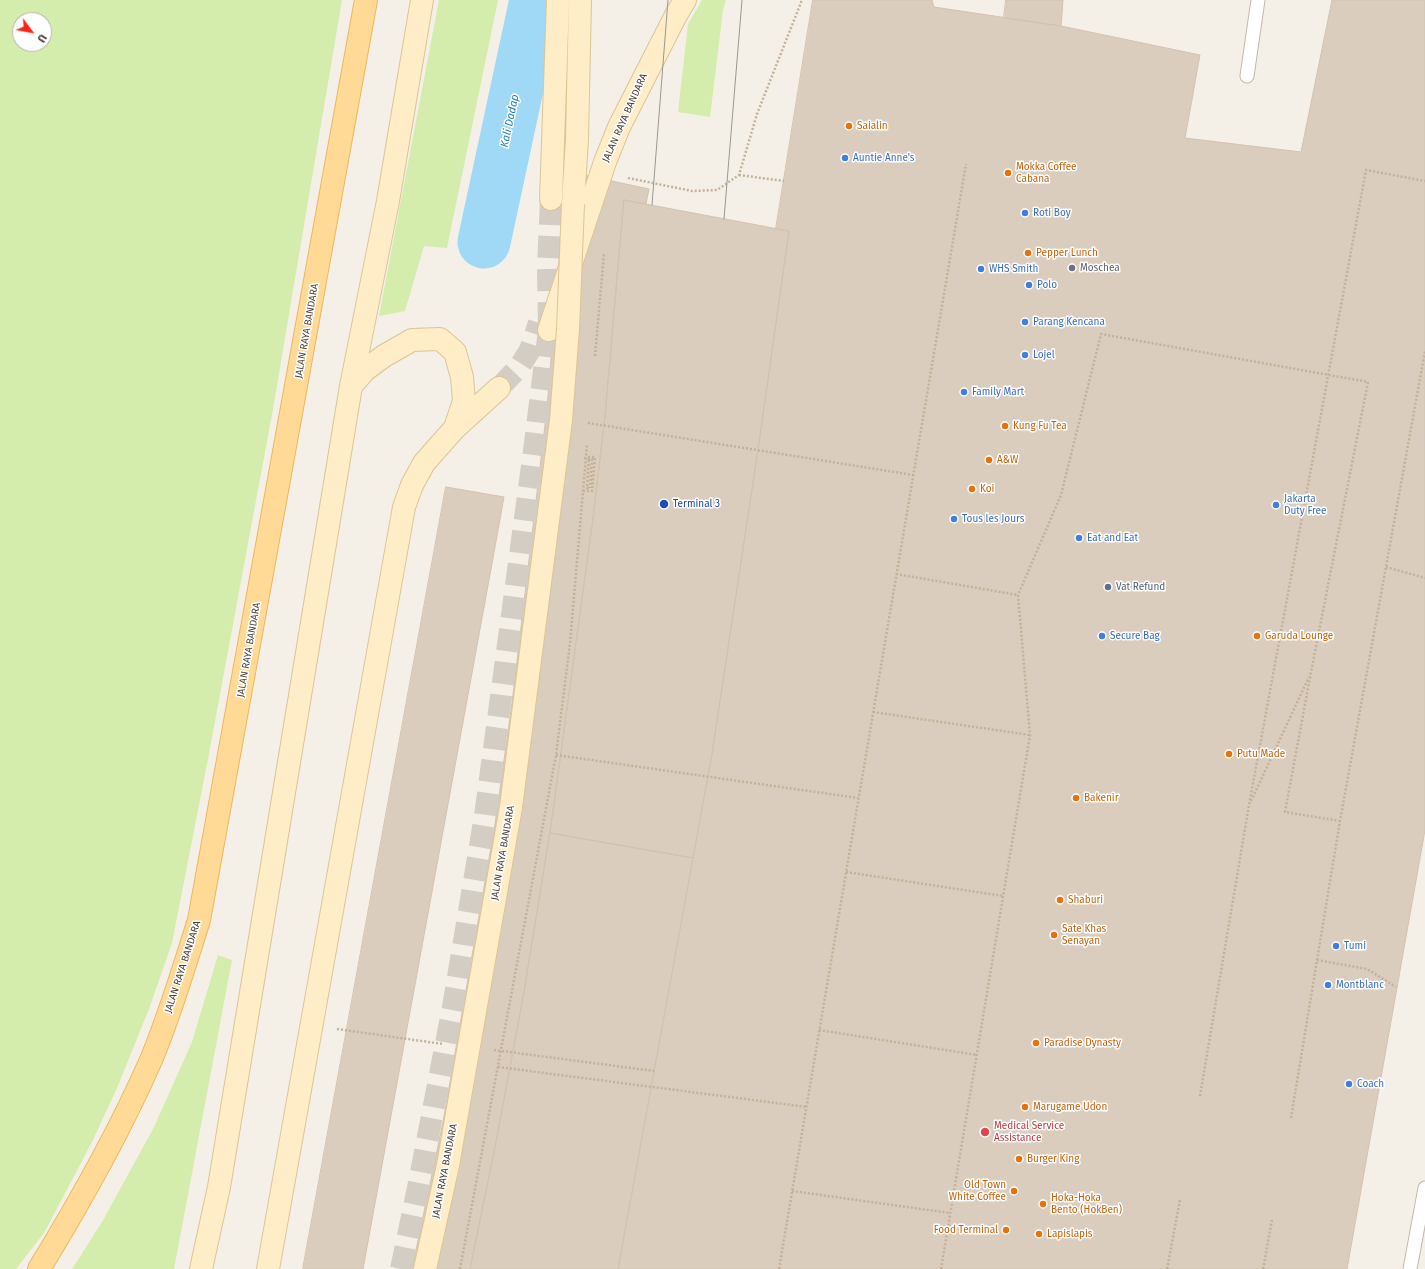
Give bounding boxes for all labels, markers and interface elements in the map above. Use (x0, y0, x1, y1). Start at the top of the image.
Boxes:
north arrow (12, 12, 52, 52)
text: U (34, 32, 49, 45)
street label: JALAN RAYA BANDARA (600, 72, 650, 164)
water label: Kali Dadap (498, 93, 522, 149)
place label: Saialin (857, 120, 888, 132)
marker: Saialin (844, 121, 854, 131)
place label: Auntie Anne's (853, 152, 914, 164)
marker: Auntie Anne's (840, 153, 850, 163)
place label: Mokka Coffee Cabana (1016, 161, 1077, 184)
marker: Mokka Coffee Cabana (1003, 168, 1013, 178)
place label: Roti Boy (1033, 207, 1071, 219)
marker: Roti Boy (1020, 208, 1030, 218)
place label: Pepper Lunch (1036, 247, 1098, 259)
marker: Pepper Lunch (1023, 248, 1033, 258)
place label: Moschea (1080, 262, 1120, 274)
place label: WHS Smith (989, 263, 1038, 275)
marker: Moschea (1067, 263, 1077, 273)
marker: WHS Smith (976, 264, 986, 274)
place label: Polo (1037, 279, 1057, 291)
marker: Polo (1024, 280, 1034, 290)
street label: JALAN RAYA BANDARA (293, 283, 321, 379)
place label: Parang Kencana (1033, 316, 1105, 328)
marker: Parang Kencana (1020, 317, 1030, 327)
place label: Lojel (1033, 349, 1055, 361)
marker: Lojel (1020, 350, 1030, 360)
place label: Family Mart (972, 386, 1024, 398)
marker: Family Mart (959, 387, 969, 397)
place label: Kung Fu Tea (1013, 420, 1067, 432)
marker: Kung Fu Tea (1000, 421, 1010, 431)
place label: A&W (997, 454, 1018, 466)
marker: A&W (984, 455, 994, 465)
place label: Koi (980, 483, 994, 495)
marker: Koi (967, 484, 977, 494)
place label: Jakarta Duty Free (1284, 493, 1326, 516)
marker: Terminal 3 (658, 498, 670, 510)
place label: Terminal 3 (673, 498, 720, 510)
marker: Jakarta Duty Free (1271, 500, 1281, 510)
place label: Tous les Jours (962, 513, 1024, 525)
marker: Tous les Jours (949, 514, 959, 524)
place label: Eat and Eat (1087, 532, 1138, 544)
marker: Eat and Eat (1074, 533, 1084, 543)
place label: Vat Refund (1116, 581, 1165, 593)
marker: Vat Refund (1103, 582, 1113, 592)
street label: JALAN RAYA BANDARA (235, 602, 263, 698)
place label: Secure Bag (1110, 630, 1160, 642)
place label: Garuda Lounge (1265, 630, 1333, 642)
marker: Secure Bag (1097, 631, 1107, 641)
marker: Garuda Lounge (1252, 631, 1262, 641)
place label: Putu Made (1237, 748, 1285, 760)
marker: Putu Made (1224, 749, 1234, 759)
place label: Bakenir (1084, 792, 1119, 804)
marker: Bakenir (1071, 793, 1081, 803)
street label: JALAN RAYA BANDARA (489, 805, 517, 901)
place label: Shaburi (1068, 894, 1103, 906)
marker: Shaburi (1055, 895, 1065, 905)
street label: JALAN RAYA BANDARA (162, 919, 204, 1015)
place label: Sate Khas Senayan (1062, 923, 1106, 946)
marker: Sate Khas Senayan (1049, 930, 1059, 940)
place label: Tumi (1344, 940, 1366, 952)
marker: Tumi (1331, 941, 1341, 951)
place label: Montblanc (1336, 979, 1384, 991)
marker: Montblanc (1323, 980, 1333, 990)
place label: Paradise Dynasty (1044, 1037, 1121, 1049)
marker: Paradise Dynasty (1031, 1038, 1041, 1048)
place label: Coach (1357, 1078, 1384, 1090)
marker: Coach (1344, 1079, 1354, 1089)
place label: Marugame Udon (1033, 1101, 1107, 1113)
marker: Marugame Udon (1020, 1102, 1030, 1112)
place label: Medical Service Assistance (994, 1120, 1064, 1144)
street label: JALAN RAYA BANDARA (430, 1123, 460, 1219)
marker: Medical Service Assistance (979, 1126, 991, 1138)
place label: Burger King (1027, 1153, 1079, 1165)
marker: Burger King (1014, 1154, 1024, 1164)
place label: Old Town White Coffee (949, 1179, 1006, 1202)
marker: Old Town White Coffee (1009, 1186, 1019, 1196)
place label: Hoka-Hoka Bento (HokBen) (1051, 1192, 1122, 1216)
marker: Hoka-Hoka Bento (HokBen) (1038, 1199, 1048, 1209)
place label: Food Terminal (934, 1224, 998, 1236)
marker: Food Terminal (1001, 1225, 1011, 1235)
place label: Lapislapis (1047, 1228, 1092, 1240)
marker: Lapislapis (1034, 1229, 1044, 1239)

